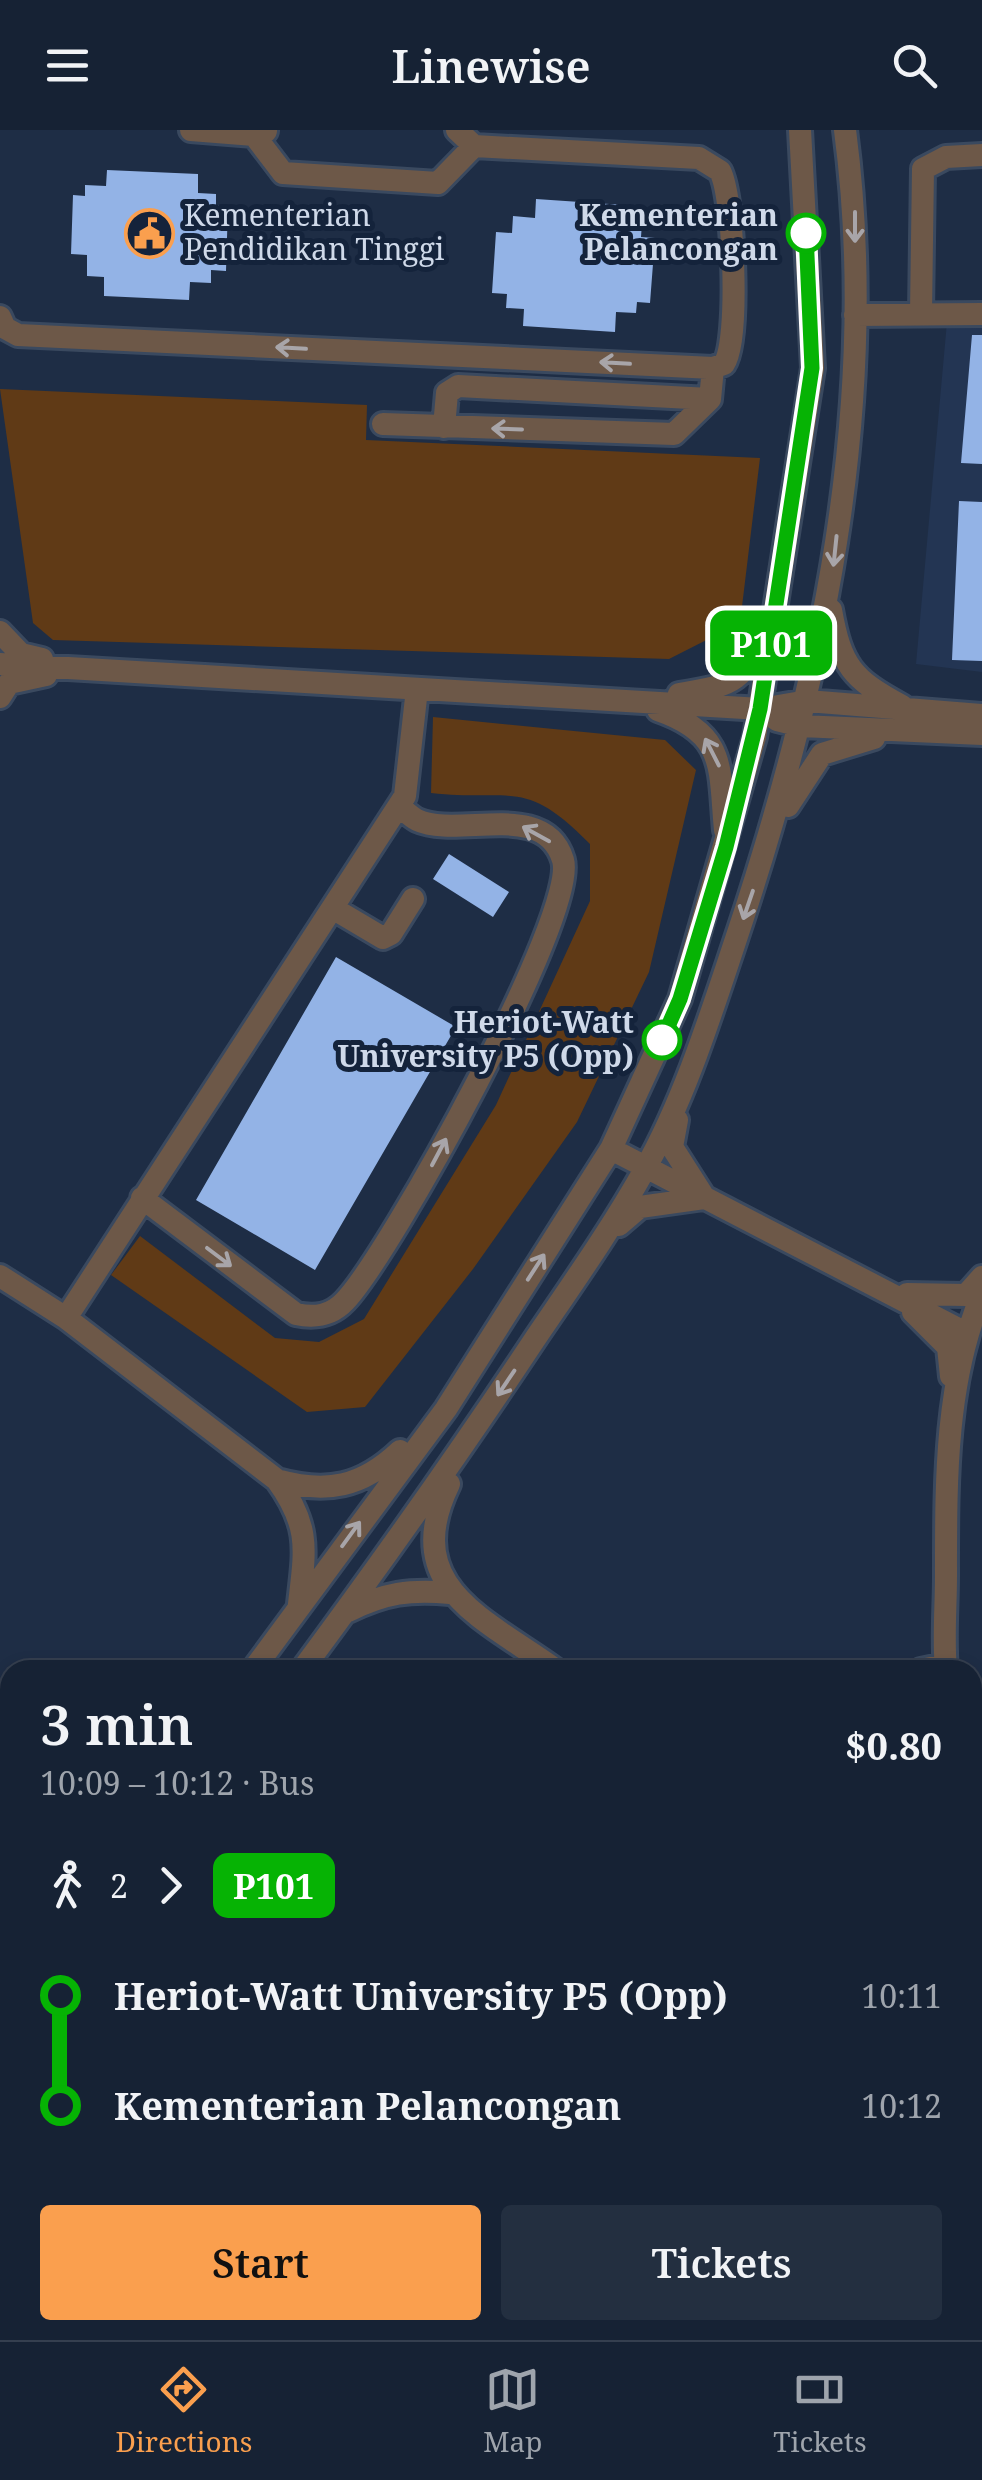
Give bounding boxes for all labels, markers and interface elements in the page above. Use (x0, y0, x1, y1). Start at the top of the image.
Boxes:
text: Linewise (391, 35, 591, 96)
icon: menu (40, 38, 95, 93)
icon: search (887, 38, 942, 93)
place label: Kementerian Pendidikan Tinggi (184, 194, 445, 269)
place label: Kementerian Pelancongan (579, 194, 778, 269)
public building icon: Kementerian Pendidikan Tinggi (123, 207, 175, 259)
one-way arrow (846, 210, 864, 242)
marker: Kementerian Pelancongan (787, 214, 825, 252)
one-way arrow (275, 338, 307, 357)
one-way arrow (600, 354, 632, 373)
one-way arrow (491, 419, 523, 438)
one-way arrow (825, 534, 844, 566)
line badge: P101 (701, 610, 841, 676)
text: P101 (730, 620, 812, 667)
one-way arrow (701, 737, 720, 767)
one-way arrow (522, 824, 551, 844)
one-way arrow (737, 888, 755, 920)
place label: Heriot-Watt University P5 (Opp) (337, 1001, 634, 1076)
marker: Heriot-Watt University P5 (Opp) (643, 1021, 681, 1059)
one-way arrow (430, 1138, 449, 1168)
one-way arrow (205, 1247, 232, 1268)
one-way arrow (526, 1254, 547, 1282)
one-way arrow (496, 1368, 517, 1396)
one-way arrow (341, 1521, 362, 1548)
text: 3 min (40, 1686, 194, 1761)
text: $0.80 (845, 1719, 942, 1771)
text: 10:09 – 10:12 · Bus (40, 1761, 314, 1804)
icon: walk (40, 1858, 95, 1913)
icon: forward (143, 1858, 198, 1913)
text: P101 (233, 1862, 315, 1909)
text: 2 (110, 1864, 128, 1907)
text: Heriot-Watt University P5 (Opp) (114, 1969, 728, 2021)
text: 10:11 (861, 1974, 942, 2017)
text: Kementerian Pelancongan (114, 2079, 621, 2131)
text: 10:12 (861, 2084, 942, 2127)
button: Start (40, 2205, 481, 2320)
button: Tickets (501, 2205, 942, 2320)
tab: Directions (115, 2362, 252, 2460)
tab: Map (483, 2362, 542, 2460)
tab: Tickets (773, 2362, 867, 2460)

